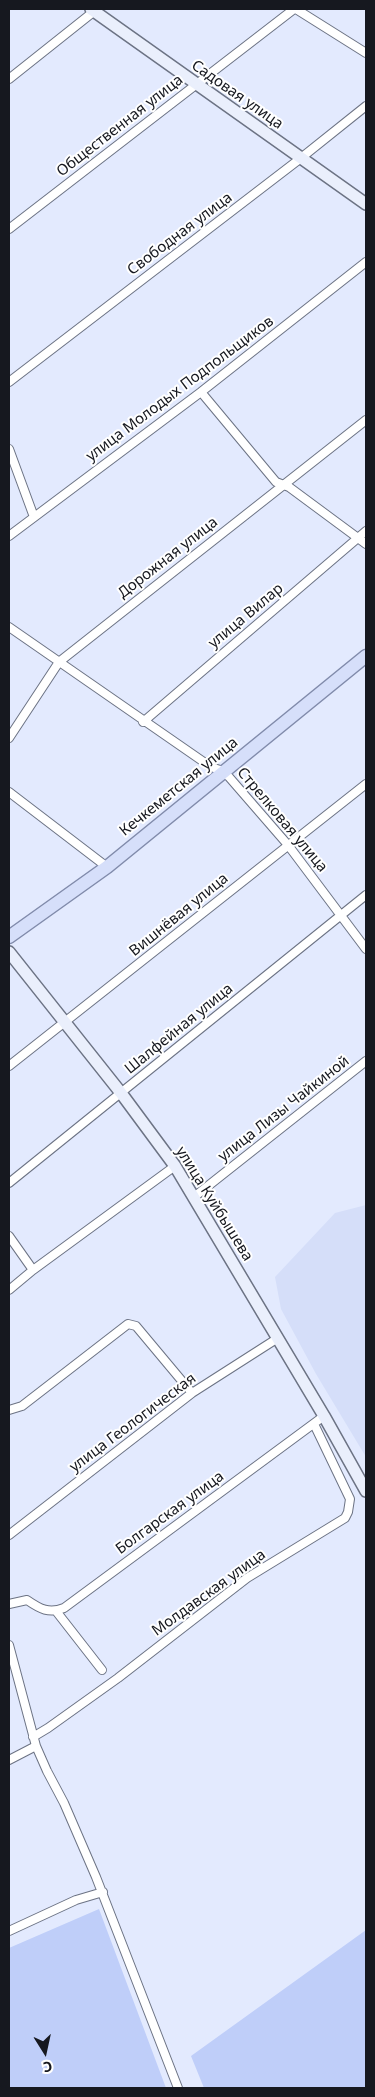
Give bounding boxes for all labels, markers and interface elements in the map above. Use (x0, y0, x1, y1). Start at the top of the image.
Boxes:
street label: Садовая улица (188, 57, 286, 133)
street label: Общественная улица (53, 71, 187, 181)
street label: Свободная улица (124, 189, 236, 279)
street label: улица Молодых Подпольщиков (83, 313, 277, 465)
street label: Дорожная улица (115, 513, 221, 603)
street label: улица Вилар (205, 580, 287, 652)
street label: Кечкеметская улица (116, 734, 242, 840)
street label: Стрелковая улица (233, 764, 331, 876)
street label: Вишнёвая улица (126, 870, 232, 960)
street label: Шалфейная улица (121, 980, 237, 1078)
street label: улица Лизы Чайкиной (215, 1052, 353, 1166)
street label: улица Куйбышева (172, 1144, 256, 1264)
street label: улица Геологическая (66, 1370, 200, 1476)
street label: Болгарская улица (112, 1468, 228, 1558)
street label: Молдавская улица (149, 1546, 269, 1640)
north arrow (20, 2027, 70, 2077)
text: С (42, 2057, 54, 2077)

